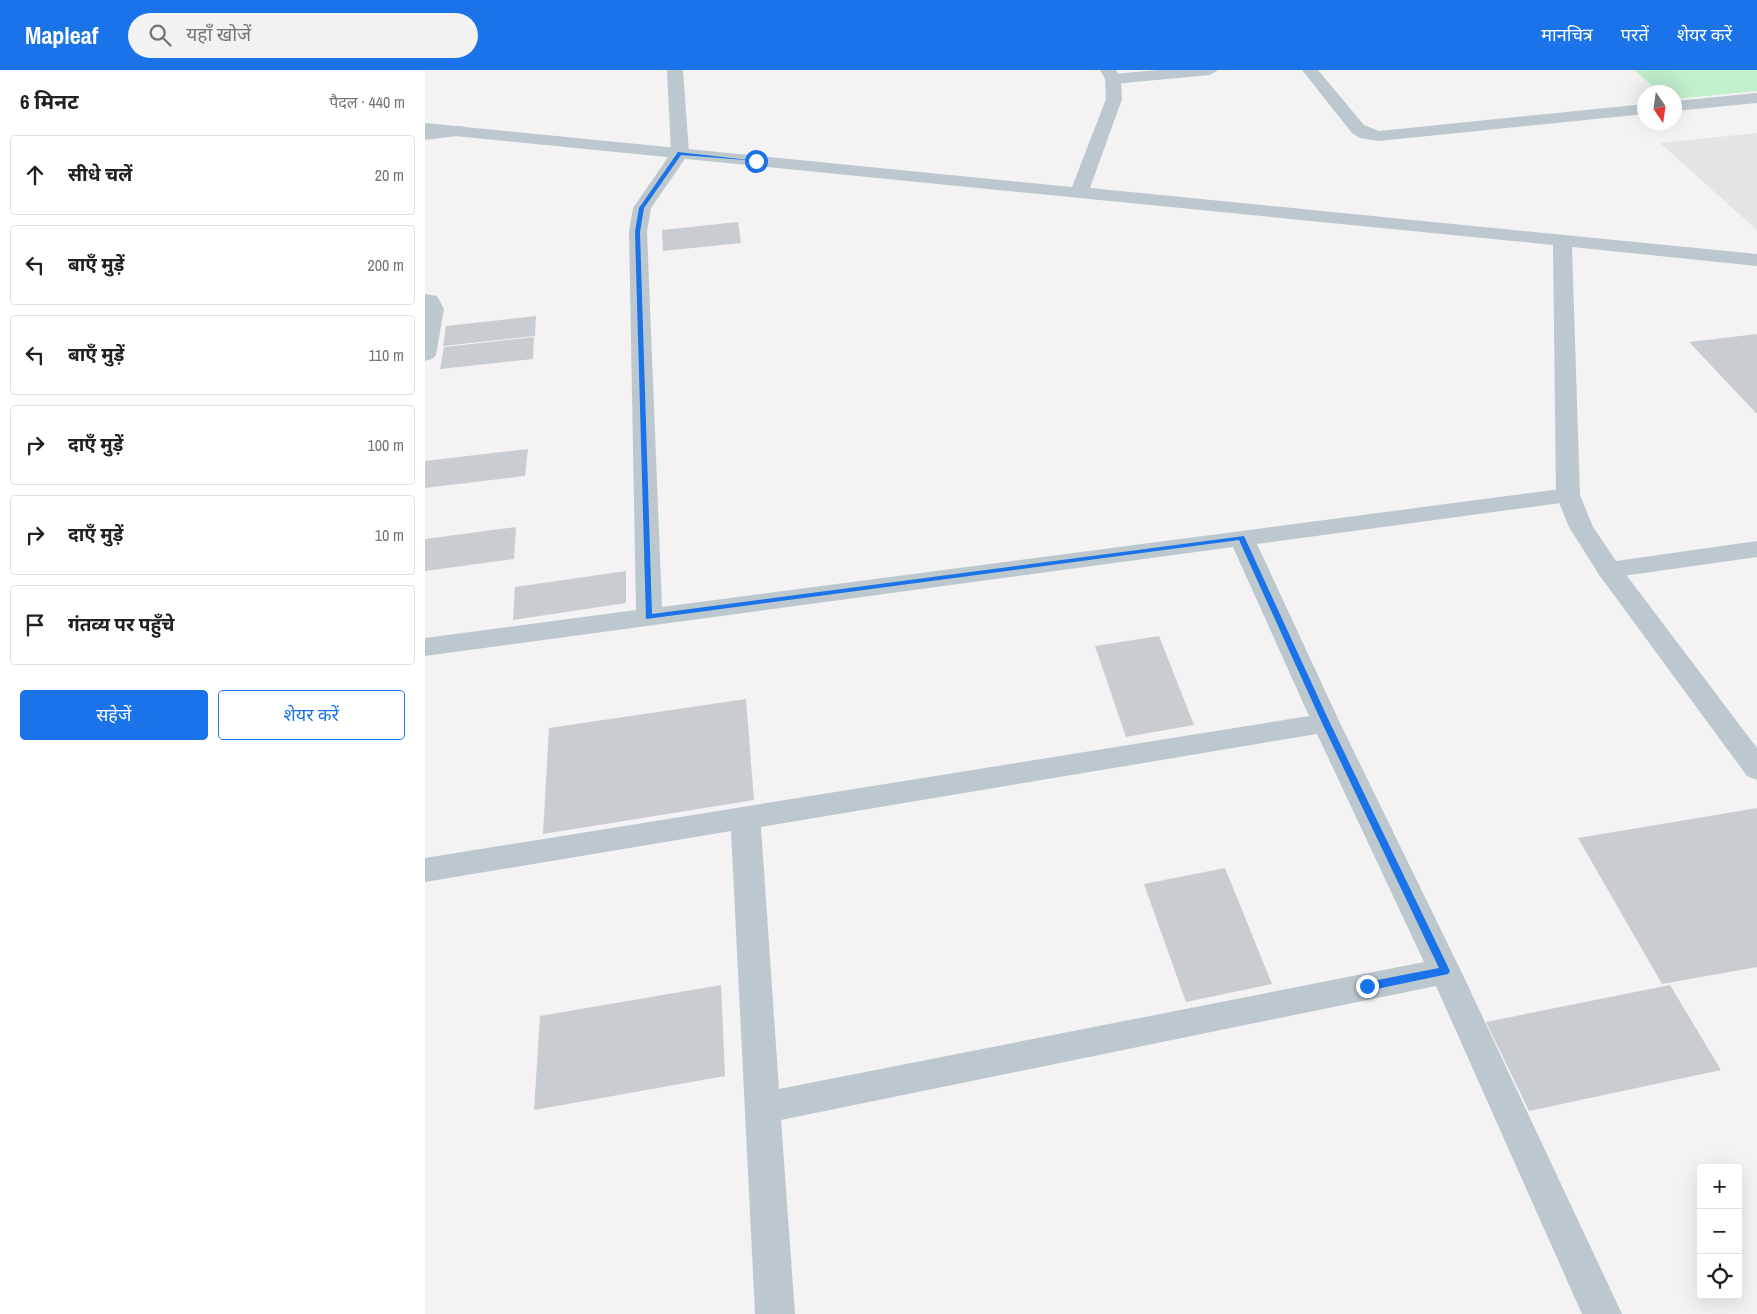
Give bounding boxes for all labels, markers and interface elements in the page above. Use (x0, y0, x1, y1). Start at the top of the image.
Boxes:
search box (128, 13, 478, 58)
text: Mapleaf (25, 19, 98, 51)
icon: search (146, 21, 174, 49)
text: यहाँ खोजें (186, 21, 251, 47)
text: मानचित्र (1541, 22, 1593, 47)
text: परतें (1621, 22, 1649, 47)
text: शेयर करें (1677, 22, 1732, 47)
north arrow (1637, 85, 1682, 130)
text: 6 मिनट (20, 87, 78, 116)
text: पैदल · 440 m (329, 91, 405, 113)
route start (745, 150, 768, 173)
icon: ahead (21, 161, 49, 189)
text: सीधे चलें (68, 161, 132, 187)
text: 20 m (375, 164, 404, 186)
icon: left (21, 251, 49, 279)
text: बाएँ मुड़ें (68, 251, 124, 277)
text: 200 m (368, 254, 404, 276)
icon: left (21, 341, 49, 369)
text: बाएँ मुड़ें (68, 341, 124, 367)
text: 110 m (368, 344, 404, 366)
icon: right (21, 431, 49, 459)
text: दाएँ मुड़ें (68, 431, 123, 457)
text: 100 m (368, 434, 404, 456)
icon: right (21, 521, 49, 549)
text: दाएँ मुड़ें (68, 521, 123, 547)
text: 10 m (375, 524, 404, 546)
icon: arrive (21, 611, 49, 639)
text: गंतव्य पर पहुँचे (68, 611, 174, 637)
button: सहेजें (20, 690, 208, 740)
button: शेयर करें (218, 690, 405, 740)
route end (1356, 975, 1379, 998)
map controls (1697, 1164, 1742, 1299)
button: + (1697, 1164, 1742, 1209)
button: − (1697, 1209, 1742, 1254)
button: locate (1697, 1254, 1742, 1299)

